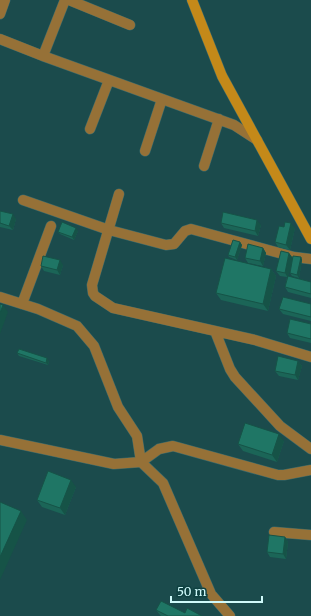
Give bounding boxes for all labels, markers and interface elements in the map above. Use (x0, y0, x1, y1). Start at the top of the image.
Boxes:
scale bar (171, 578, 262, 604)
text: 50 m (177, 584, 206, 599)

